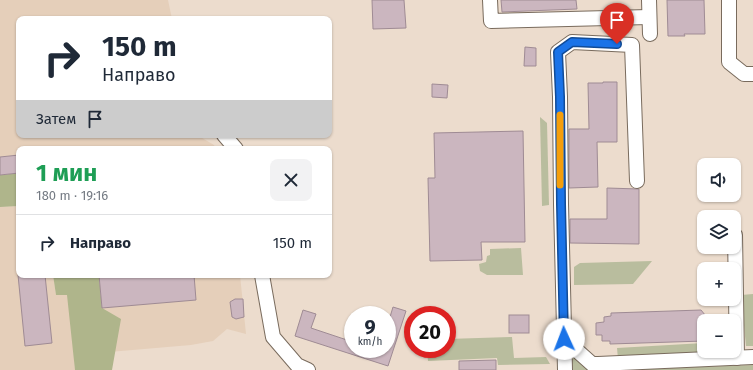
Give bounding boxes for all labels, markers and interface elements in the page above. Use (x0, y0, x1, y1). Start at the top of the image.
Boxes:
pin (600, 3, 634, 44)
icon: arrive (606, 9, 628, 31)
text: 150 m (102, 30, 177, 63)
icon: right (36, 32, 88, 84)
text: Направо (102, 64, 176, 86)
icon: arrive (84, 108, 106, 130)
text: Затем (36, 110, 76, 128)
map controls (697, 158, 741, 358)
button: sound (697, 158, 741, 202)
text: 1 мин (36, 159, 97, 187)
button: close (270, 159, 312, 201)
text: 180 m · 19:16 (36, 188, 108, 203)
button: layers (697, 210, 741, 254)
icon: right (36, 232, 58, 254)
text: Направо (70, 234, 131, 252)
text: 150 m (273, 234, 312, 252)
button: + (697, 262, 741, 306)
speed limit sign: 20 (404, 306, 456, 358)
button: − (697, 314, 741, 358)
text: 9 (364, 315, 376, 339)
position arrow (543, 318, 585, 360)
text: km/h (358, 336, 382, 348)

